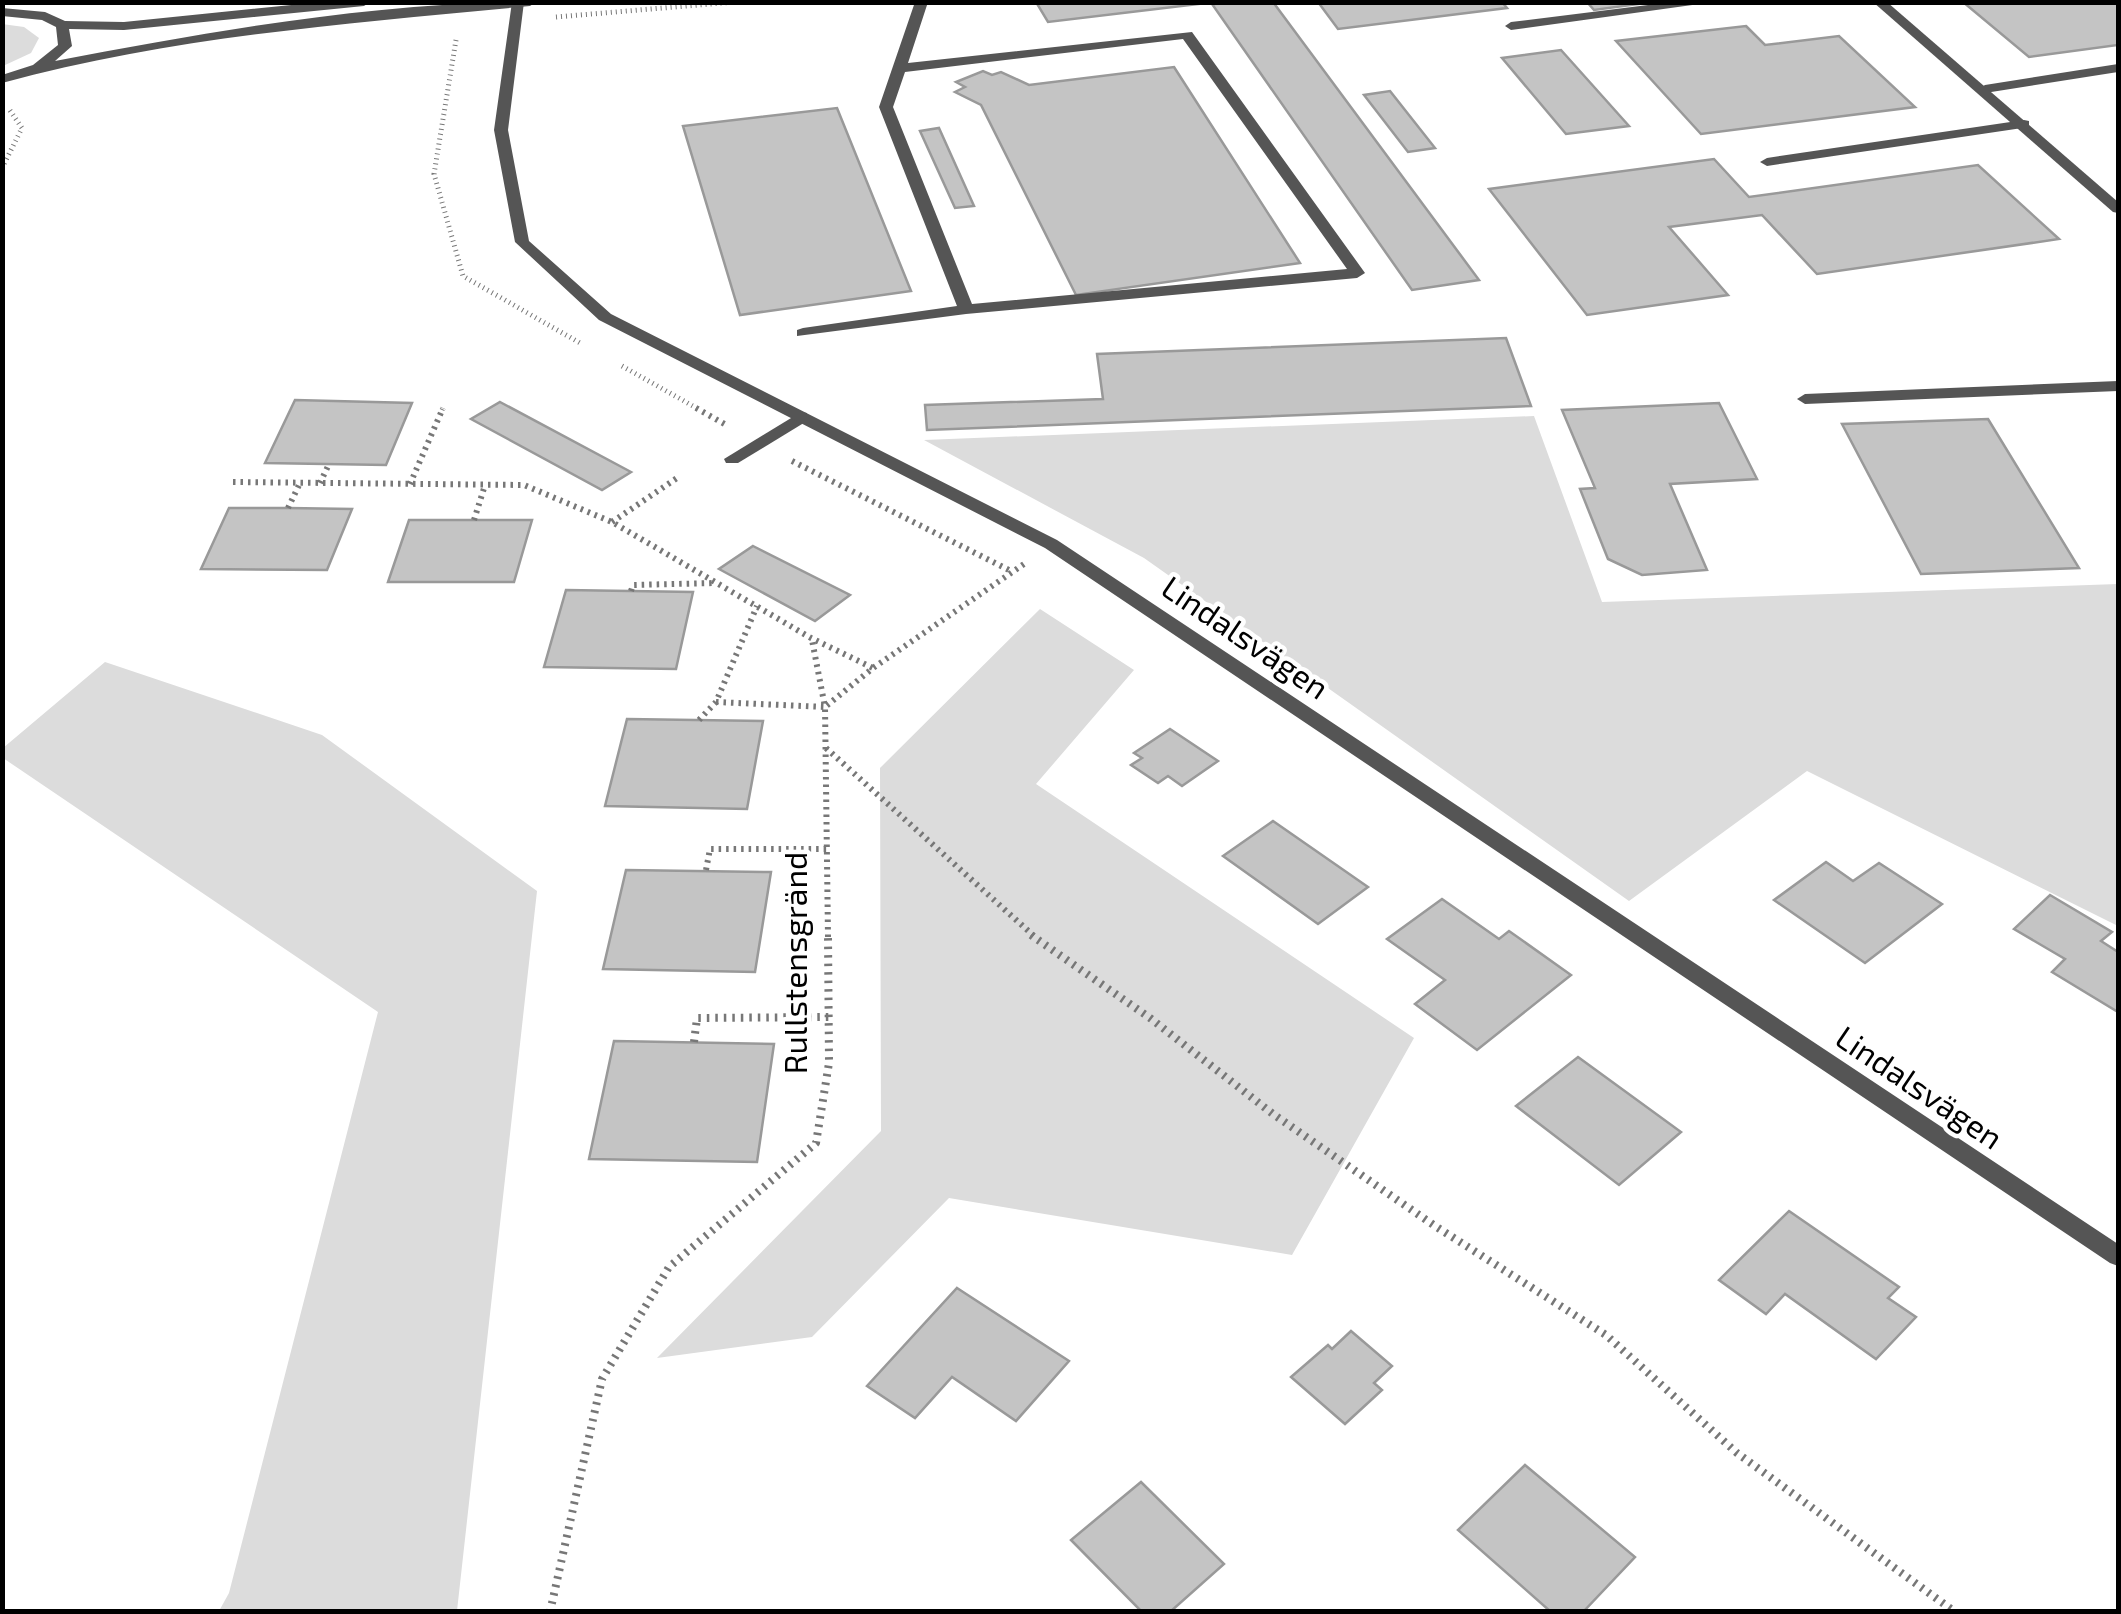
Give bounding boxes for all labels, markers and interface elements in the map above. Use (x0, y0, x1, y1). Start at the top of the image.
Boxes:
street label: Lindalsvägen (1156, 567, 1337, 706)
street label: Rullstensgränd (775, 852, 813, 1074)
street label: Lindalsvägen (1830, 1017, 2011, 1156)

